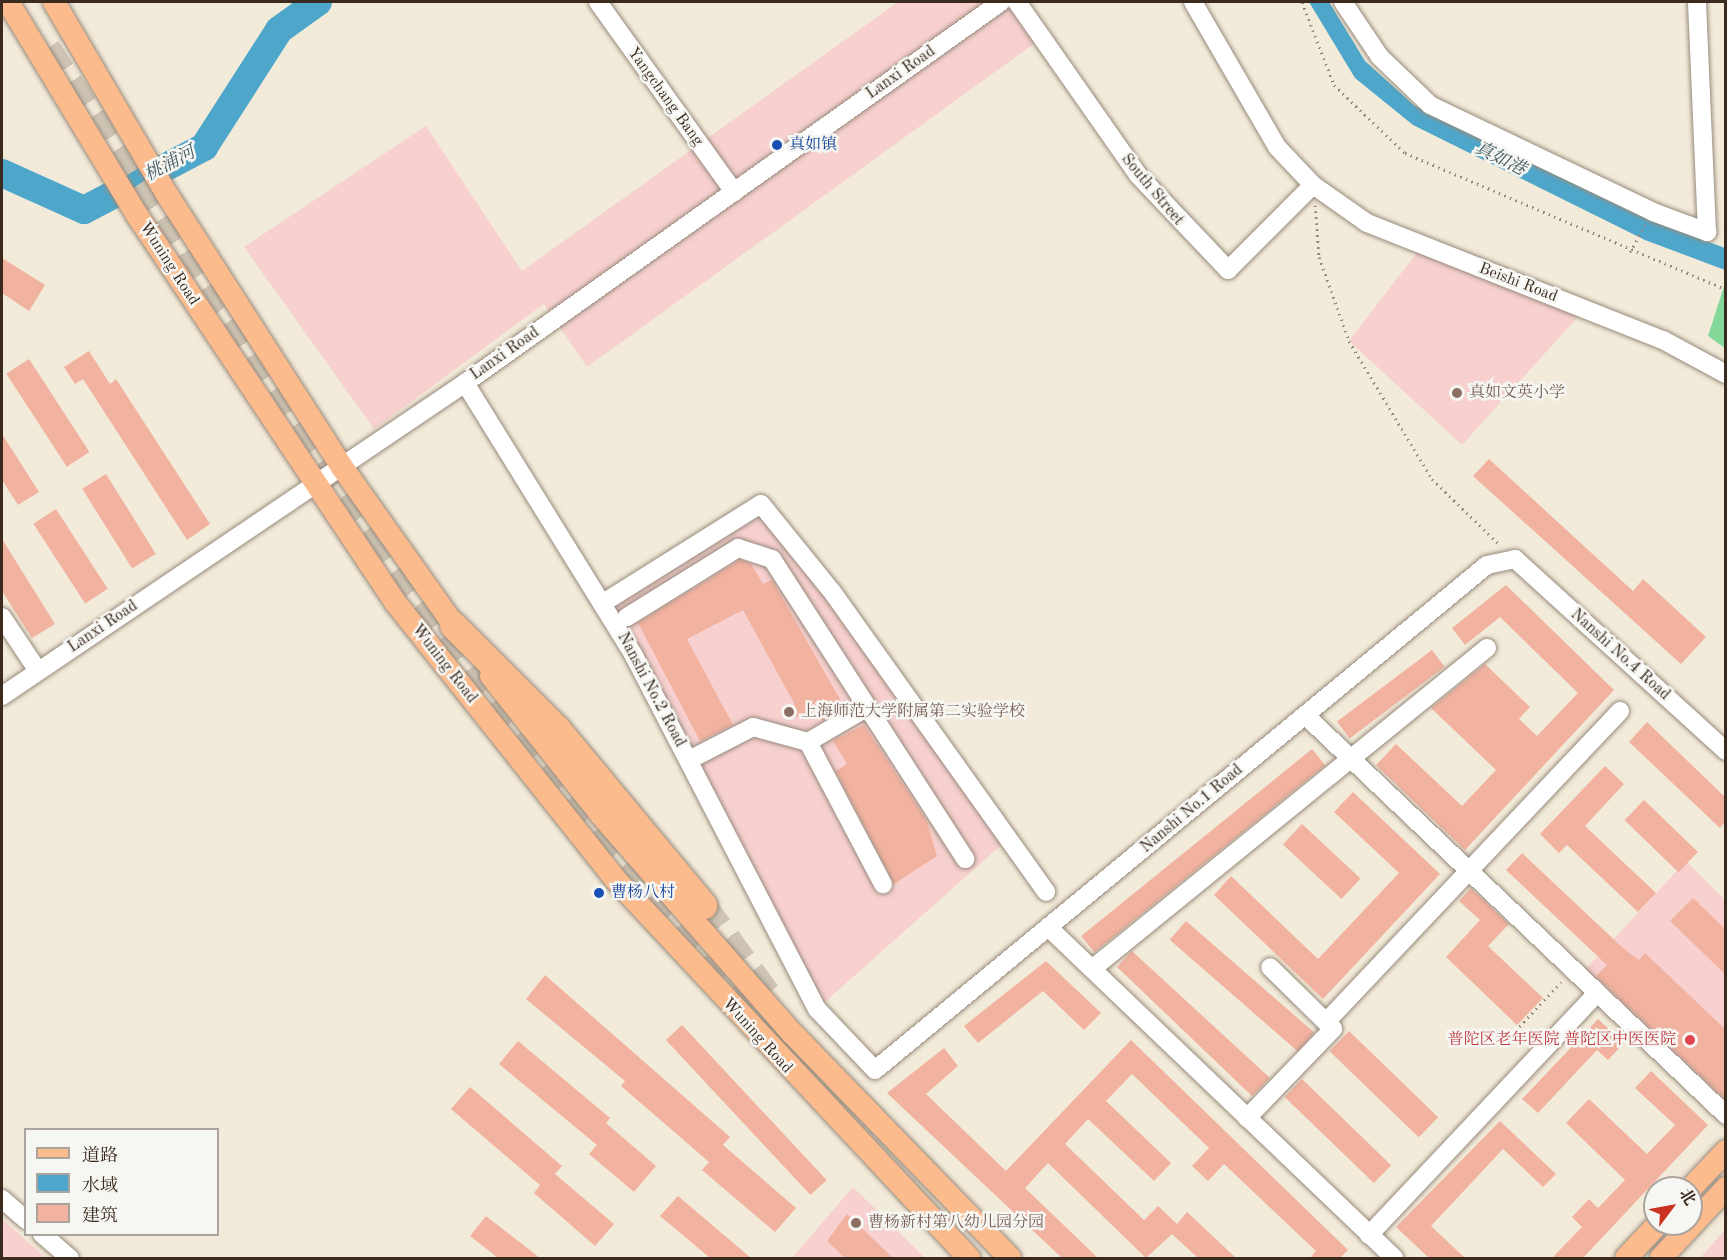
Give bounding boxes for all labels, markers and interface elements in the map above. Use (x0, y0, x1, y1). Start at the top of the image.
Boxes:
street label: Lanxi Road (863, 42, 939, 104)
street label: Yangchang Bang (623, 44, 707, 150)
place label: 真如镇 (789, 135, 837, 155)
water label: 真如港 (1471, 137, 1529, 181)
marker: 真如镇 (770, 138, 784, 152)
water label: 桃浦河 (141, 142, 199, 186)
street label: South Street (1116, 150, 1188, 230)
street label: Wuning Road (135, 219, 203, 309)
street label: Beishi Road (1476, 259, 1560, 307)
street label: Lanxi Road (467, 323, 543, 385)
place label: 真如文英小学 (1469, 383, 1565, 403)
marker: 真如文英小学 (1450, 386, 1464, 400)
street label: Lanxi Road (64, 597, 142, 657)
street label: Nanshi No.4 Road (1566, 605, 1674, 705)
street label: Wuning Road (407, 621, 481, 707)
street label: Nanshi No.2 Road (613, 629, 689, 751)
place label: 上海师范大学附属第二实验学校 (801, 702, 1025, 722)
marker: 上海师范大学附属第二实验学校 (782, 705, 796, 719)
street label: Nanshi No.1 Road (1137, 761, 1247, 857)
place label: 曹杨八村 (611, 883, 675, 903)
marker: 曹杨八村 (592, 886, 606, 900)
street label: Wuning Road (718, 994, 796, 1078)
place label: 普陀区老年医院 普陀区中医医院 (1448, 1030, 1676, 1050)
marker: 普陀区老年医院 普陀区中医医院 (1681, 1031, 1699, 1049)
legend (24, 1128, 219, 1236)
text: 道路 (82, 1147, 118, 1165)
north arrow (1643, 1176, 1703, 1236)
text: 水域 (82, 1177, 118, 1195)
text: 北 (1676, 1186, 1698, 1209)
text: 建筑 (82, 1207, 118, 1225)
place label: 曹杨新村第八幼儿园分园 (868, 1213, 1044, 1233)
marker: 曹杨新村第八幼儿园分园 (849, 1216, 863, 1230)

